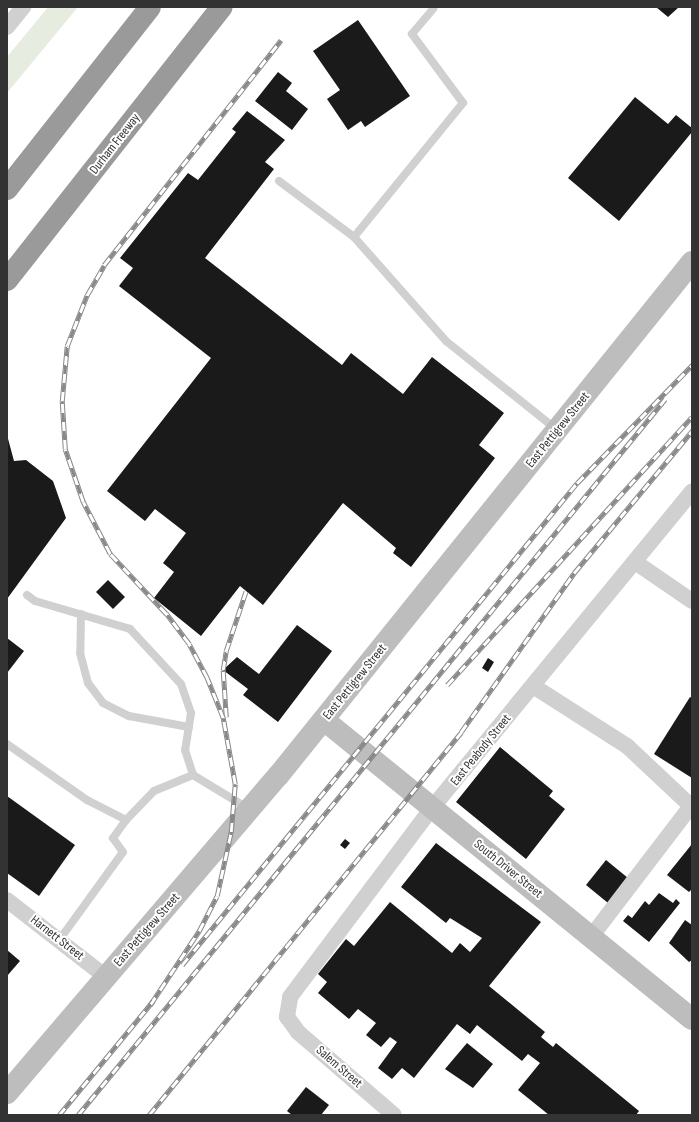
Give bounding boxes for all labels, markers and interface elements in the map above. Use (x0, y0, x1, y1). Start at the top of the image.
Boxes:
street label: Durham Freeway (87, 111, 143, 177)
street label: East Pettigrew Street (523, 389, 593, 471)
street label: East Pettigrew Street (320, 641, 390, 723)
street label: East Peabody Street (447, 711, 515, 789)
street label: South Driver Street (470, 837, 546, 901)
street label: East Pettigrew Street (111, 890, 183, 970)
street label: Harnett Street (27, 912, 87, 964)
street label: Salem Street (313, 1043, 365, 1091)

